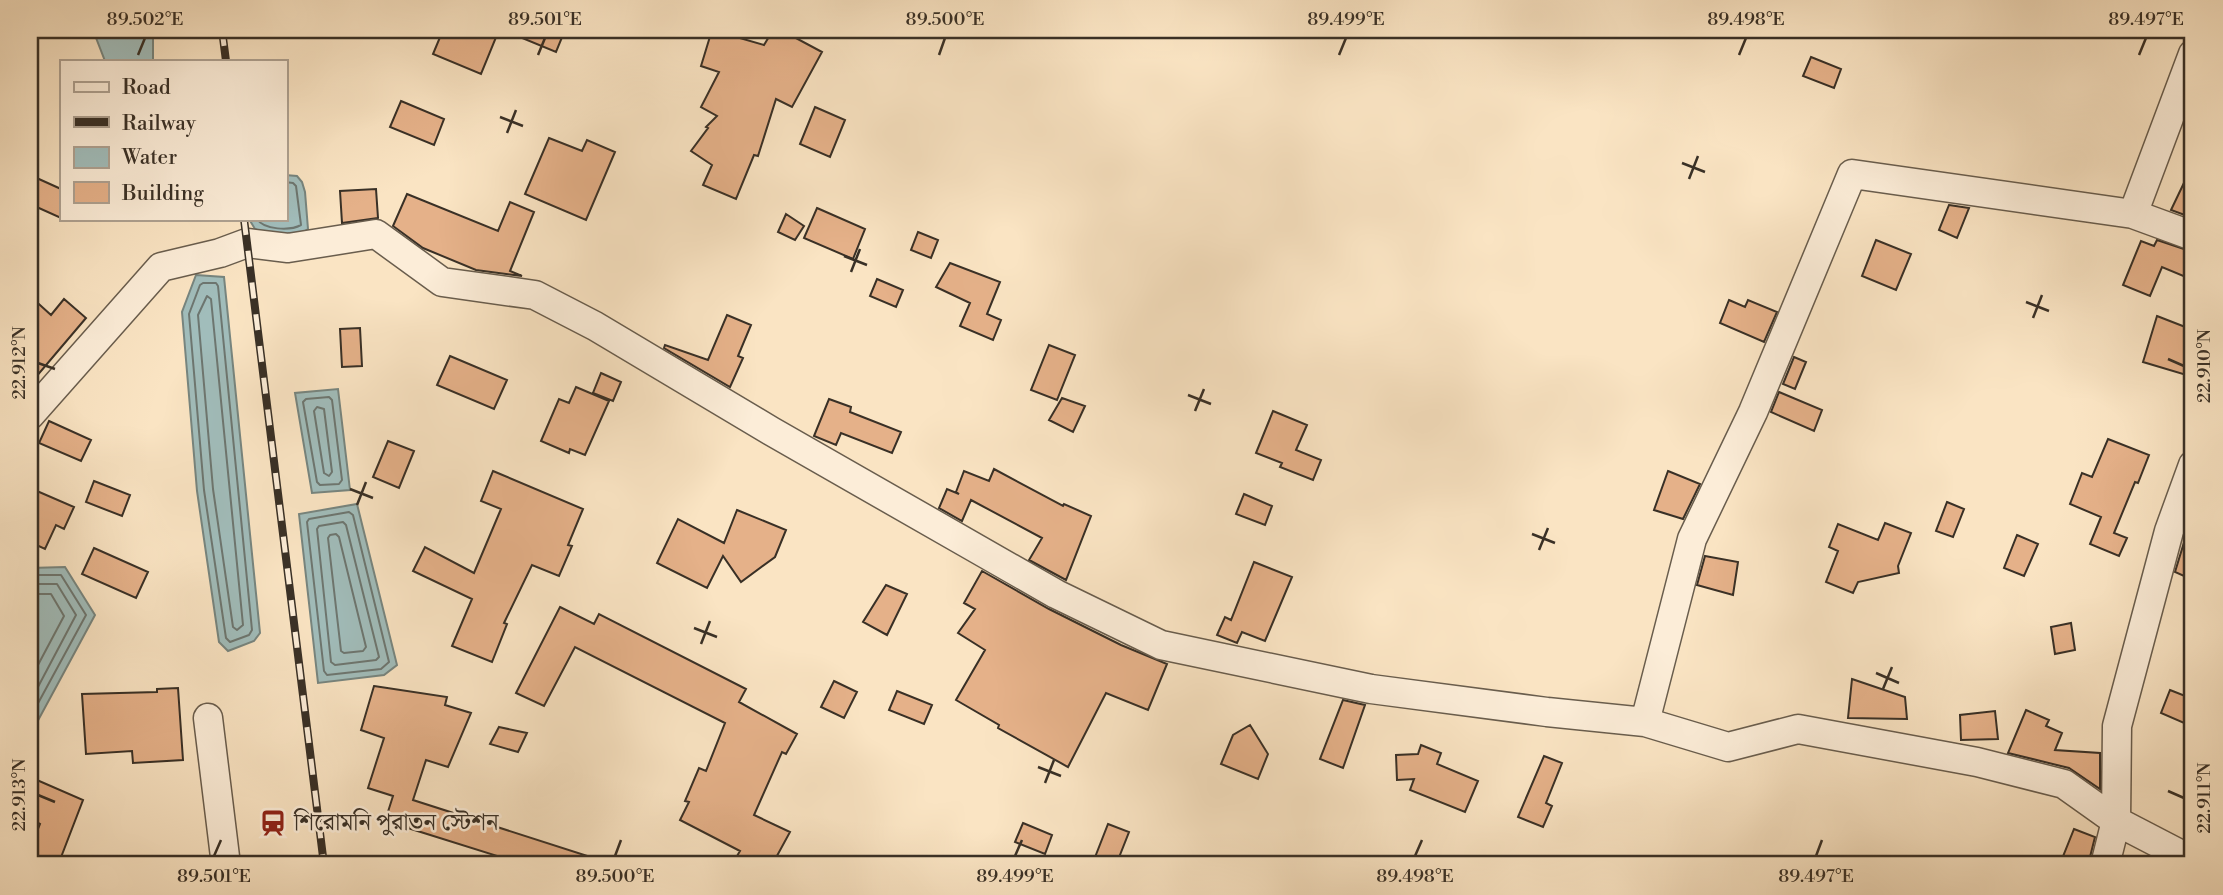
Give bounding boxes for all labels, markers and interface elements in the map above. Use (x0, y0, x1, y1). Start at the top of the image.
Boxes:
text: 89.502°E (107, 8, 183, 31)
text: 89.501°E (508, 8, 582, 31)
text: 89.500°E (906, 8, 984, 31)
text: 89.499°E (1307, 8, 1385, 31)
text: 89.498°E (1707, 8, 1785, 31)
text: 89.497°E (2108, 8, 2184, 31)
legend (60, 60, 287, 220)
text: Road (122, 75, 171, 101)
text: Railway (122, 111, 197, 137)
text: Water (121, 145, 177, 171)
text: Building (121, 181, 204, 207)
text: 22.912°N (8, 326, 31, 400)
text: 22.910°N (2193, 328, 2216, 403)
text: 22.913°N (8, 758, 31, 831)
text: 22.911°N (2193, 762, 2216, 833)
place label: শিরোমনি পুরাতন স্টেশন (293, 807, 500, 838)
station icon: শিরোমনি পুরাতন স্টেশন (258, 808, 288, 838)
text: 89.501°E (177, 865, 251, 888)
text: 89.500°E (576, 865, 654, 888)
text: 89.499°E (976, 865, 1054, 888)
text: 89.498°E (1376, 865, 1454, 888)
text: 89.497°E (1778, 865, 1854, 888)

